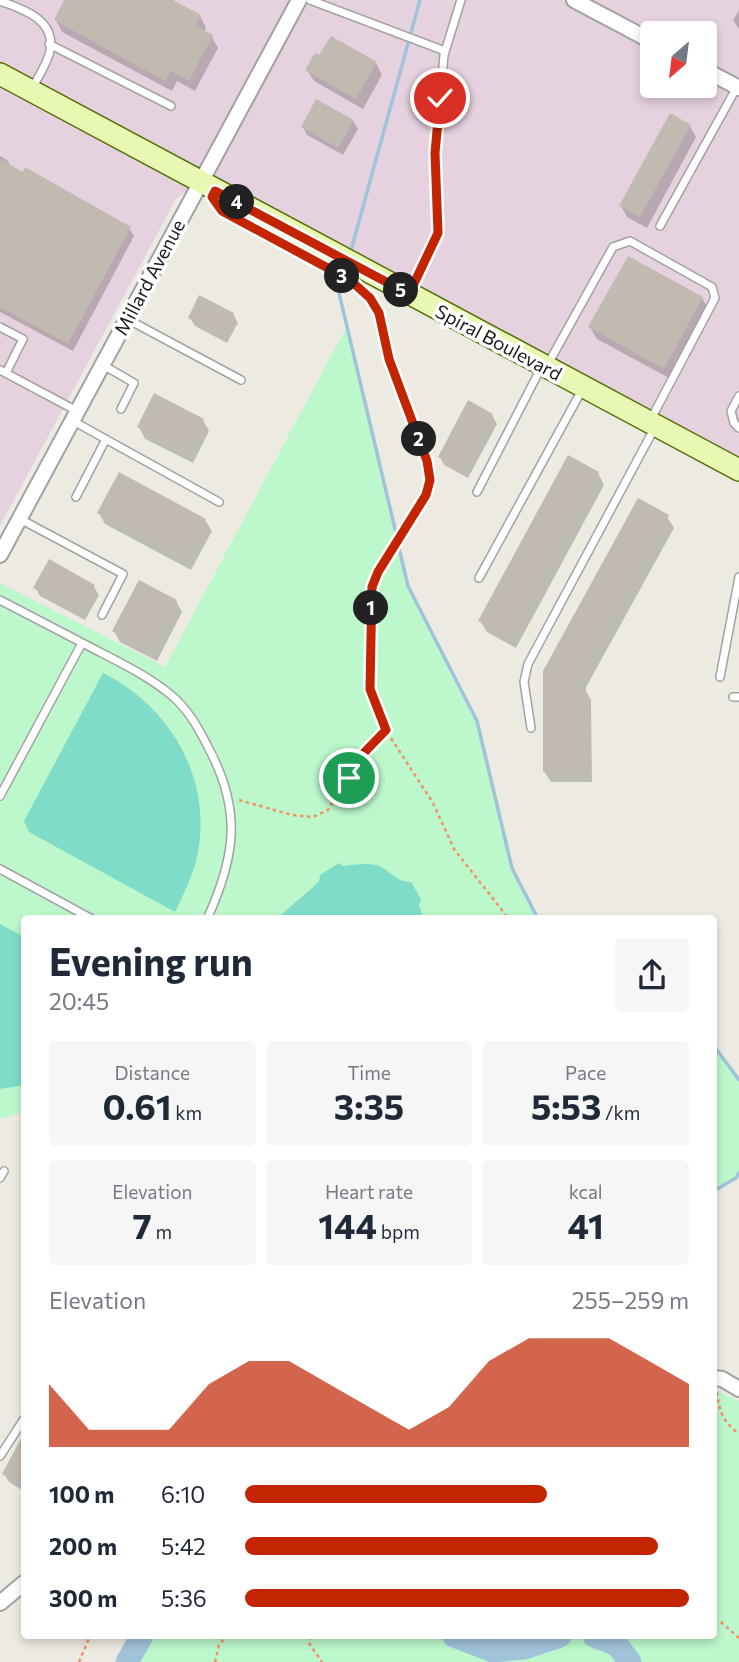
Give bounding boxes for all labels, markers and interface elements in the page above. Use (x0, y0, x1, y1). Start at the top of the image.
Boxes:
north arrow (640, 21, 718, 98)
map controls (640, 21, 717, 98)
pin (410, 68, 470, 128)
icon: check (421, 79, 459, 117)
pin: 4 (219, 184, 254, 220)
text: 4 (231, 190, 242, 213)
street label: Millard Avenue (109, 215, 189, 339)
pin: 3 (324, 258, 360, 294)
text: 3 (336, 264, 347, 287)
pin: 5 (384, 272, 418, 308)
text: 5 (395, 278, 406, 301)
street label: Spiral Boulevard (432, 299, 566, 385)
pin: 2 (402, 422, 436, 457)
text: 2 (413, 427, 424, 450)
pin: 1 (354, 590, 388, 626)
text: 1 (366, 596, 375, 619)
pin (319, 748, 379, 808)
icon: arrive (330, 759, 368, 797)
text: Evening run (49, 937, 253, 984)
button: share (615, 938, 689, 1012)
text: 20:45 (49, 987, 109, 1015)
text: Distance (115, 1061, 190, 1084)
text: Time (347, 1061, 391, 1084)
text: Pace (565, 1061, 606, 1084)
text: 0.61 (103, 1084, 172, 1127)
text: 3:35 (334, 1084, 404, 1127)
text: 5:53 (531, 1084, 601, 1127)
text: km (172, 1101, 202, 1124)
text: /km (601, 1101, 640, 1124)
text: Elevation (112, 1180, 192, 1203)
text: Heart rate (325, 1180, 413, 1203)
text: kcal (569, 1180, 603, 1203)
text: 7 (133, 1203, 152, 1246)
text: 144 (318, 1203, 377, 1246)
text: 41 (568, 1203, 604, 1246)
text: m (152, 1220, 172, 1243)
text: bpm (377, 1220, 420, 1243)
text: Elevation (49, 1286, 146, 1314)
text: 255–259 m (572, 1286, 689, 1314)
text: 100 m (49, 1480, 114, 1508)
text: 6:10 (161, 1480, 205, 1508)
text: 200 m (49, 1532, 117, 1560)
text: 5:42 (161, 1532, 206, 1560)
text: 300 m (49, 1584, 117, 1612)
text: 5:36 (161, 1584, 207, 1612)

